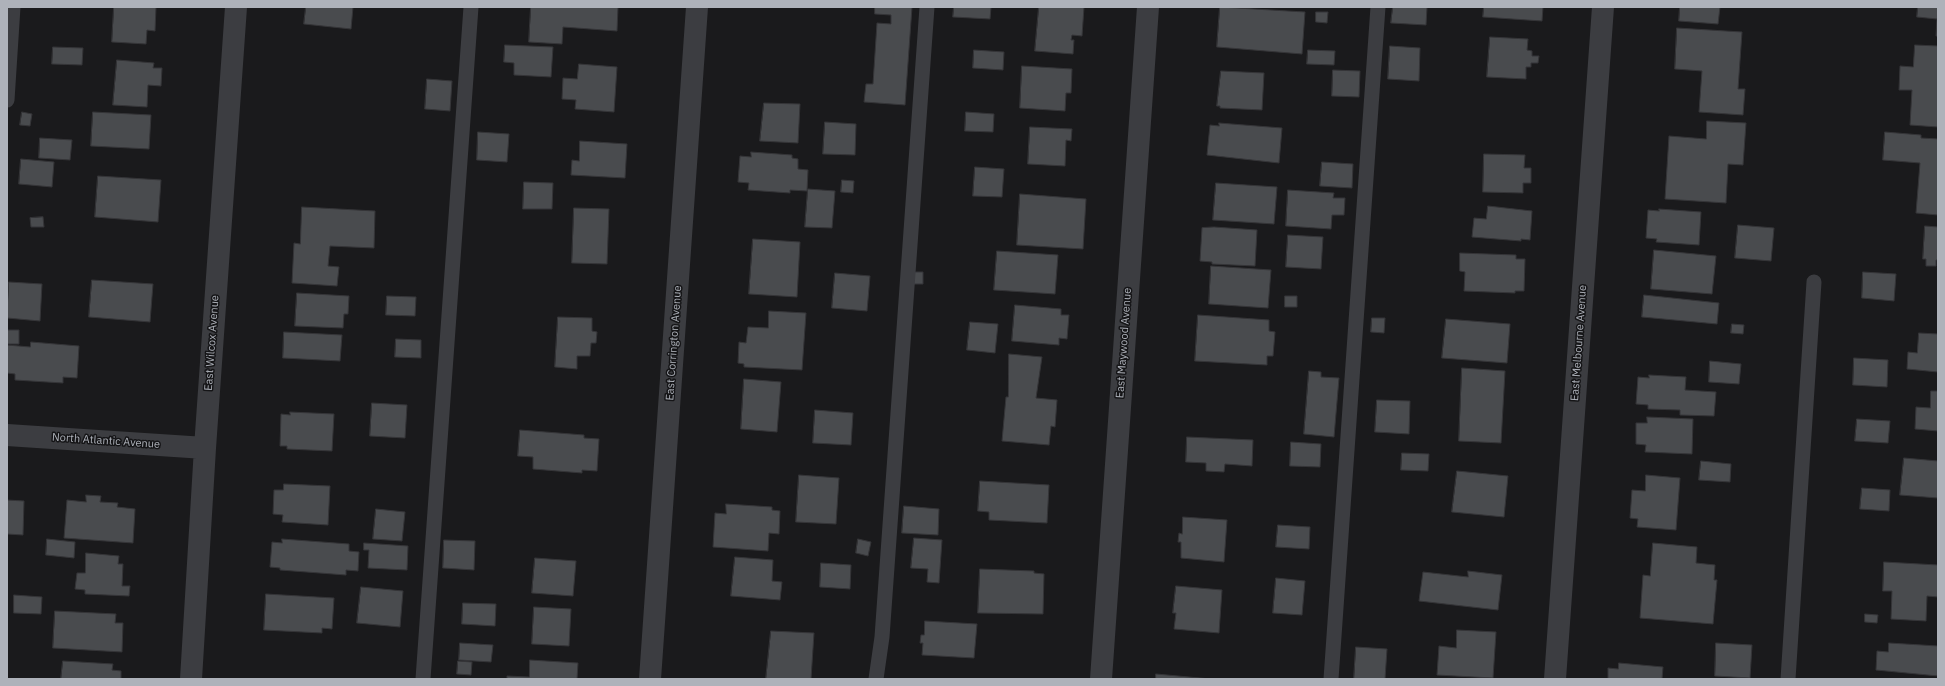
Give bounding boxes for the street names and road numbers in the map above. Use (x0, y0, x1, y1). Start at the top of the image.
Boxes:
street label: East Melbourne Avenue (1568, 284, 1590, 402)
street label: East Corrington Avenue (663, 285, 685, 401)
street label: East Maywood Avenue (1114, 287, 1134, 399)
street label: East Wilcox Avenue (202, 295, 222, 391)
street label: North Atlantic Avenue (52, 431, 160, 451)

